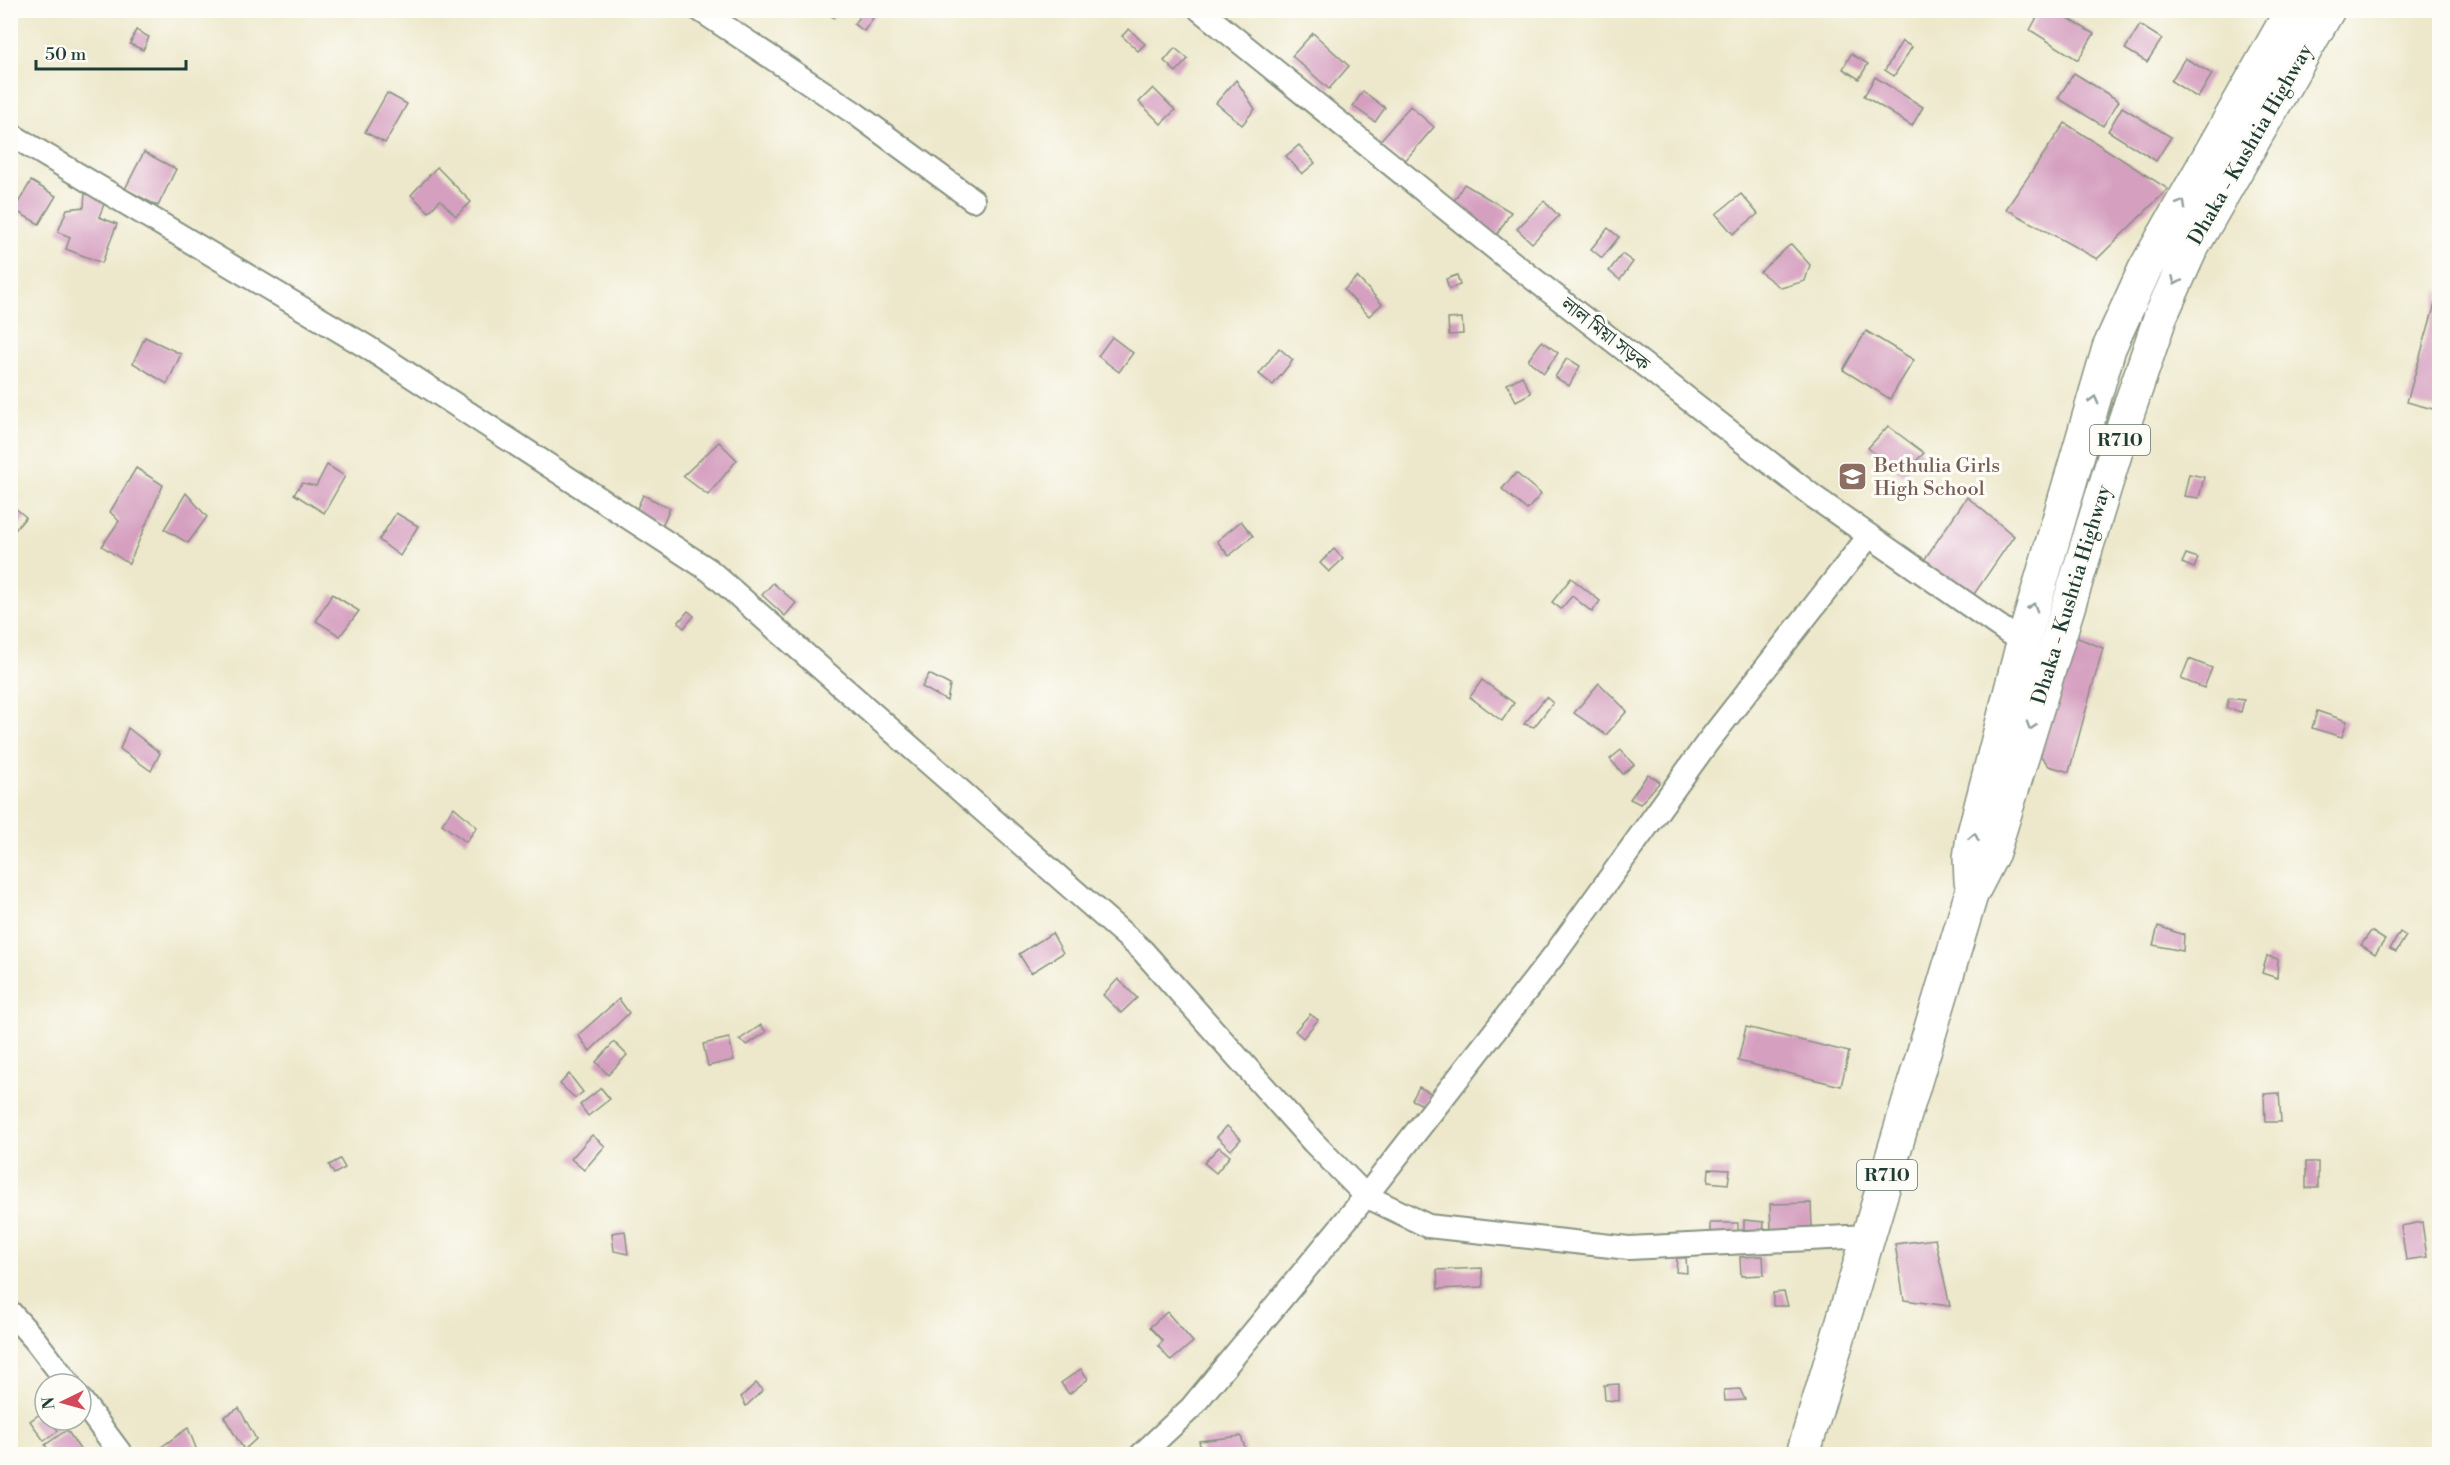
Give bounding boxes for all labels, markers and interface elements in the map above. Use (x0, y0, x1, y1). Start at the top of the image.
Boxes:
scale bar (36, 33, 186, 71)
street label: Dhaka - Kushtia Highway (2183, 40, 2319, 250)
text: 50 m (45, 43, 87, 66)
one-way arrow (2175, 200, 2186, 210)
one-way arrow (2172, 275, 2184, 286)
street label: লাল মিয়া সড়ক (1555, 291, 1656, 378)
one-way arrow (2087, 395, 2100, 405)
road number: R710 (2090, 425, 2150, 455)
place label: Bethulia Girls High School (1873, 454, 2000, 502)
school or university icon: Bethulia Girls High School (1837, 461, 1869, 493)
street label: Dhaka - Kushtia Highway (2027, 482, 2117, 708)
one-way arrow (2026, 603, 2038, 613)
one-way arrow (2026, 720, 2039, 731)
one-way arrow (1967, 832, 1980, 842)
road number: R710 (1857, 1160, 1917, 1190)
north arrow (33, 1372, 93, 1432)
text: N (39, 1396, 60, 1410)

